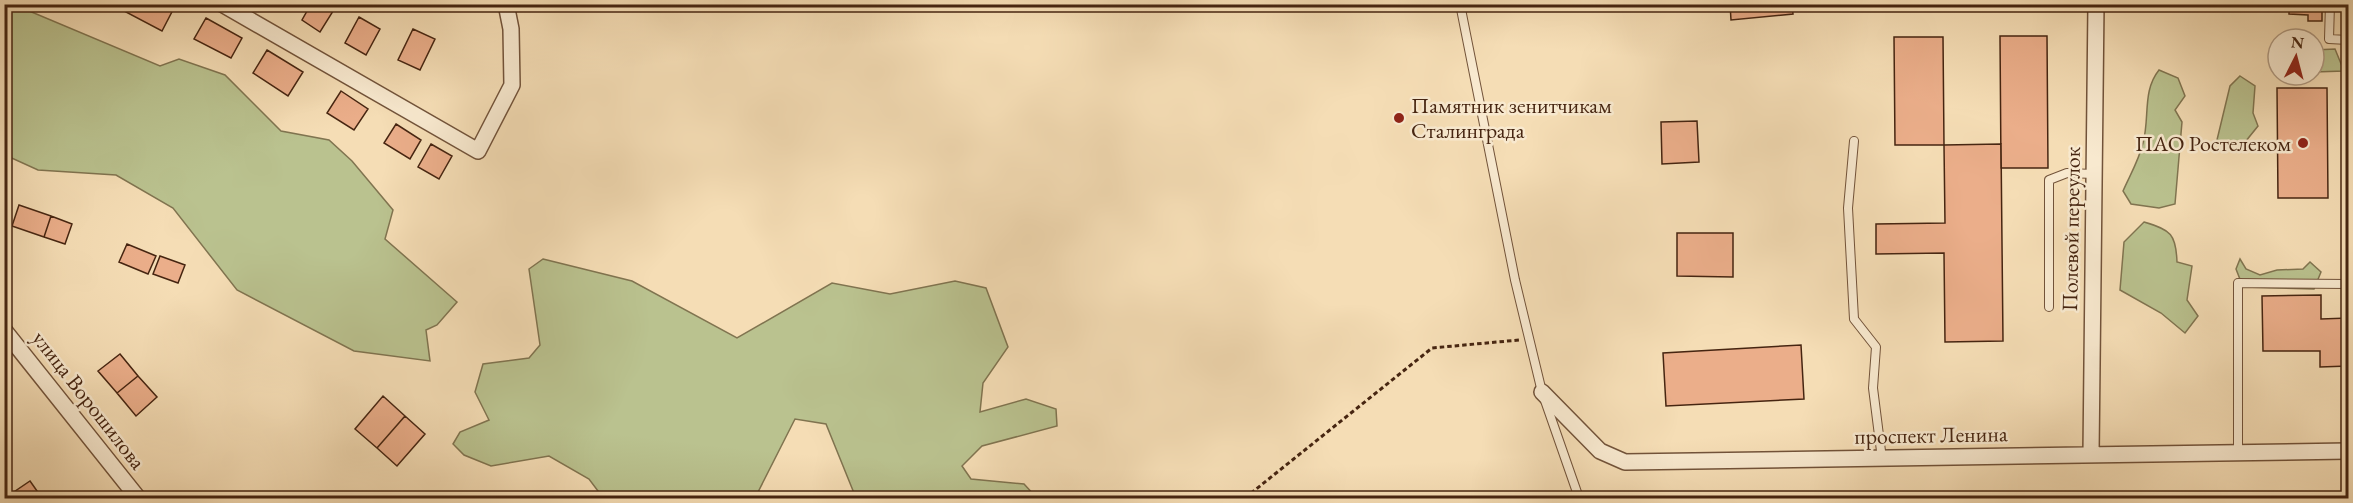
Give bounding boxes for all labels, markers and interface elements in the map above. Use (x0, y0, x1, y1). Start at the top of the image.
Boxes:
north arrow (2266, 27, 2326, 87)
text: N (2290, 31, 2305, 54)
place label: Памятник зенитчикам Сталинграда (1411, 91, 1612, 145)
marker: Памятник зенитчикам Сталинграда (1392, 111, 1406, 125)
place label: ПАО Ростелеком (2135, 129, 2291, 158)
marker: ПАО Ростелеком (2296, 136, 2310, 150)
street label: Полевой переулок (2055, 146, 2087, 312)
street label: улица Ворошилова (26, 325, 152, 475)
street label: проспект Ленина (1854, 419, 2008, 451)

